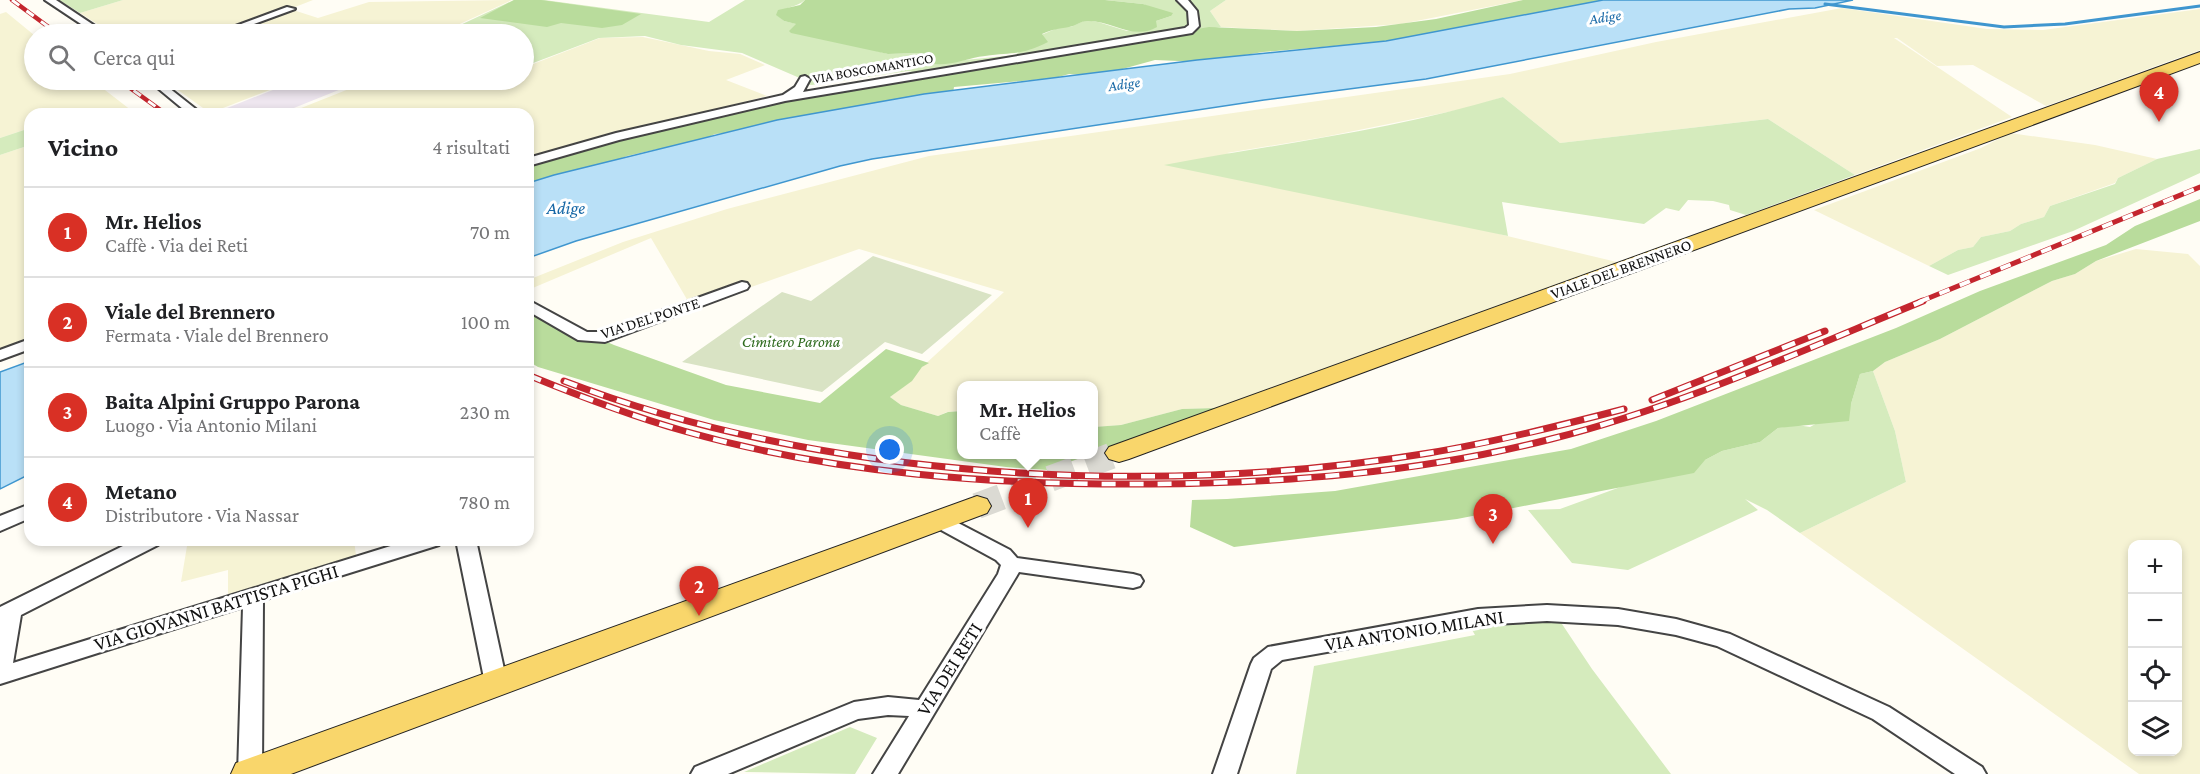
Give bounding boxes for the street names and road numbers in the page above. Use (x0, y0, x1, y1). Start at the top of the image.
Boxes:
street label: VIA BOSCOMANTICO (811, 50, 935, 86)
street label: VIALE DEL BRENNERO (1548, 236, 1694, 302)
street label: VIA DEL PONTE (598, 294, 702, 342)
street label: VIA GIOVANNI BATTISTA PIGHI (91, 559, 341, 655)
street label: VIA ANTONIO MILANI (1323, 605, 1505, 655)
street label: VIA DEI RETI (912, 618, 986, 720)

